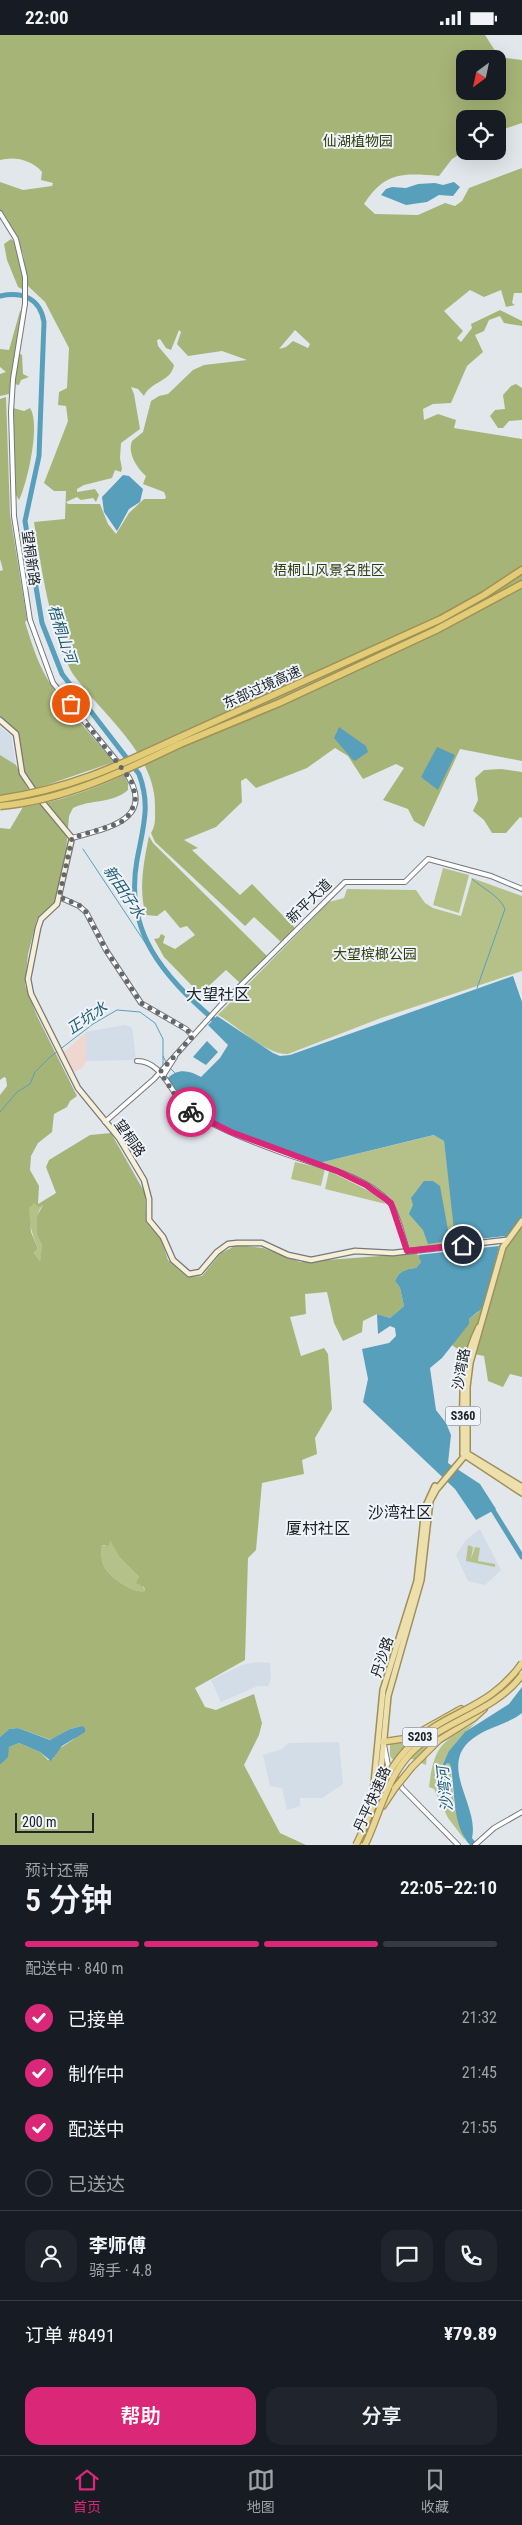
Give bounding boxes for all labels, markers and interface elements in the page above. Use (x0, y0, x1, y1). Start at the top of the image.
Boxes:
text: 22:00 (25, 6, 69, 29)
north arrow (456, 50, 506, 100)
map controls (456, 50, 506, 160)
button: locate (456, 110, 506, 160)
park label: 仙湖植物园 (323, 133, 393, 149)
street label: 望桐新路 (19, 529, 43, 587)
park label: 梧桐山风景名胜区 (273, 562, 385, 578)
water label: 梧桐山河 (44, 603, 81, 668)
street label: 东部过境高速 (220, 663, 304, 711)
pin (50, 683, 92, 725)
icon: bag (57, 690, 85, 718)
water label: 新田仔水 (100, 862, 149, 923)
street label: 新平大道 (283, 876, 335, 926)
park label: 大望槟榔公园 (333, 946, 417, 962)
district label: 大望社区 (186, 985, 250, 1004)
water label: 正坑水 (63, 997, 112, 1038)
courier (166, 1087, 216, 1137)
icon: bike (177, 1098, 205, 1126)
street label: 望桐路 (111, 1116, 149, 1160)
pin (442, 1224, 484, 1266)
icon: home (449, 1231, 477, 1259)
street label: 沙湾路 (449, 1347, 473, 1391)
road number: S360 (446, 1407, 480, 1425)
district label: 沙湾社区 (368, 1503, 432, 1522)
district label: 厦村社区 (286, 1519, 350, 1538)
street label: 丹沙路 (368, 1635, 396, 1679)
road number: S203 (402, 1727, 438, 1746)
water label: 沙湾河 (433, 1763, 456, 1812)
street label: 丹平快速路 (350, 1764, 394, 1834)
scale bar (15, 1810, 94, 1833)
text: 200 m (22, 1814, 57, 1830)
text: 预计还需 (25, 1861, 89, 1880)
text: 22:05–22:10 (400, 1876, 497, 1899)
text: 5 分钟 (25, 1881, 112, 1919)
text: 配送中 · 840 m (25, 1959, 124, 1978)
icon: check (25, 2004, 53, 2032)
text: 已接单 (68, 2008, 125, 2031)
text: 21:32 (462, 2008, 497, 2027)
icon: check (25, 2059, 53, 2087)
text: 制作中 (68, 2063, 125, 2086)
text: 21:45 (462, 2063, 497, 2082)
icon: check (25, 2114, 53, 2142)
text: 配送中 (68, 2118, 125, 2141)
text: 21:55 (462, 2118, 497, 2137)
text: 已送达 (68, 2173, 125, 2196)
button: person (25, 2230, 77, 2282)
button: chat (381, 2230, 433, 2282)
button: phone (445, 2230, 497, 2282)
text: 李师傅 (89, 2234, 146, 2257)
text: 骑手 · 4.8 (89, 2261, 152, 2280)
text: ¥79.89 (444, 2322, 497, 2345)
text: 订单 #8491 (25, 2324, 115, 2347)
button: 帮助 (25, 2387, 256, 2445)
button: 分享 (266, 2387, 497, 2445)
tab: 首页 (73, 2466, 101, 2516)
tab: 地图 (247, 2466, 275, 2516)
tab: 收藏 (421, 2466, 449, 2516)

